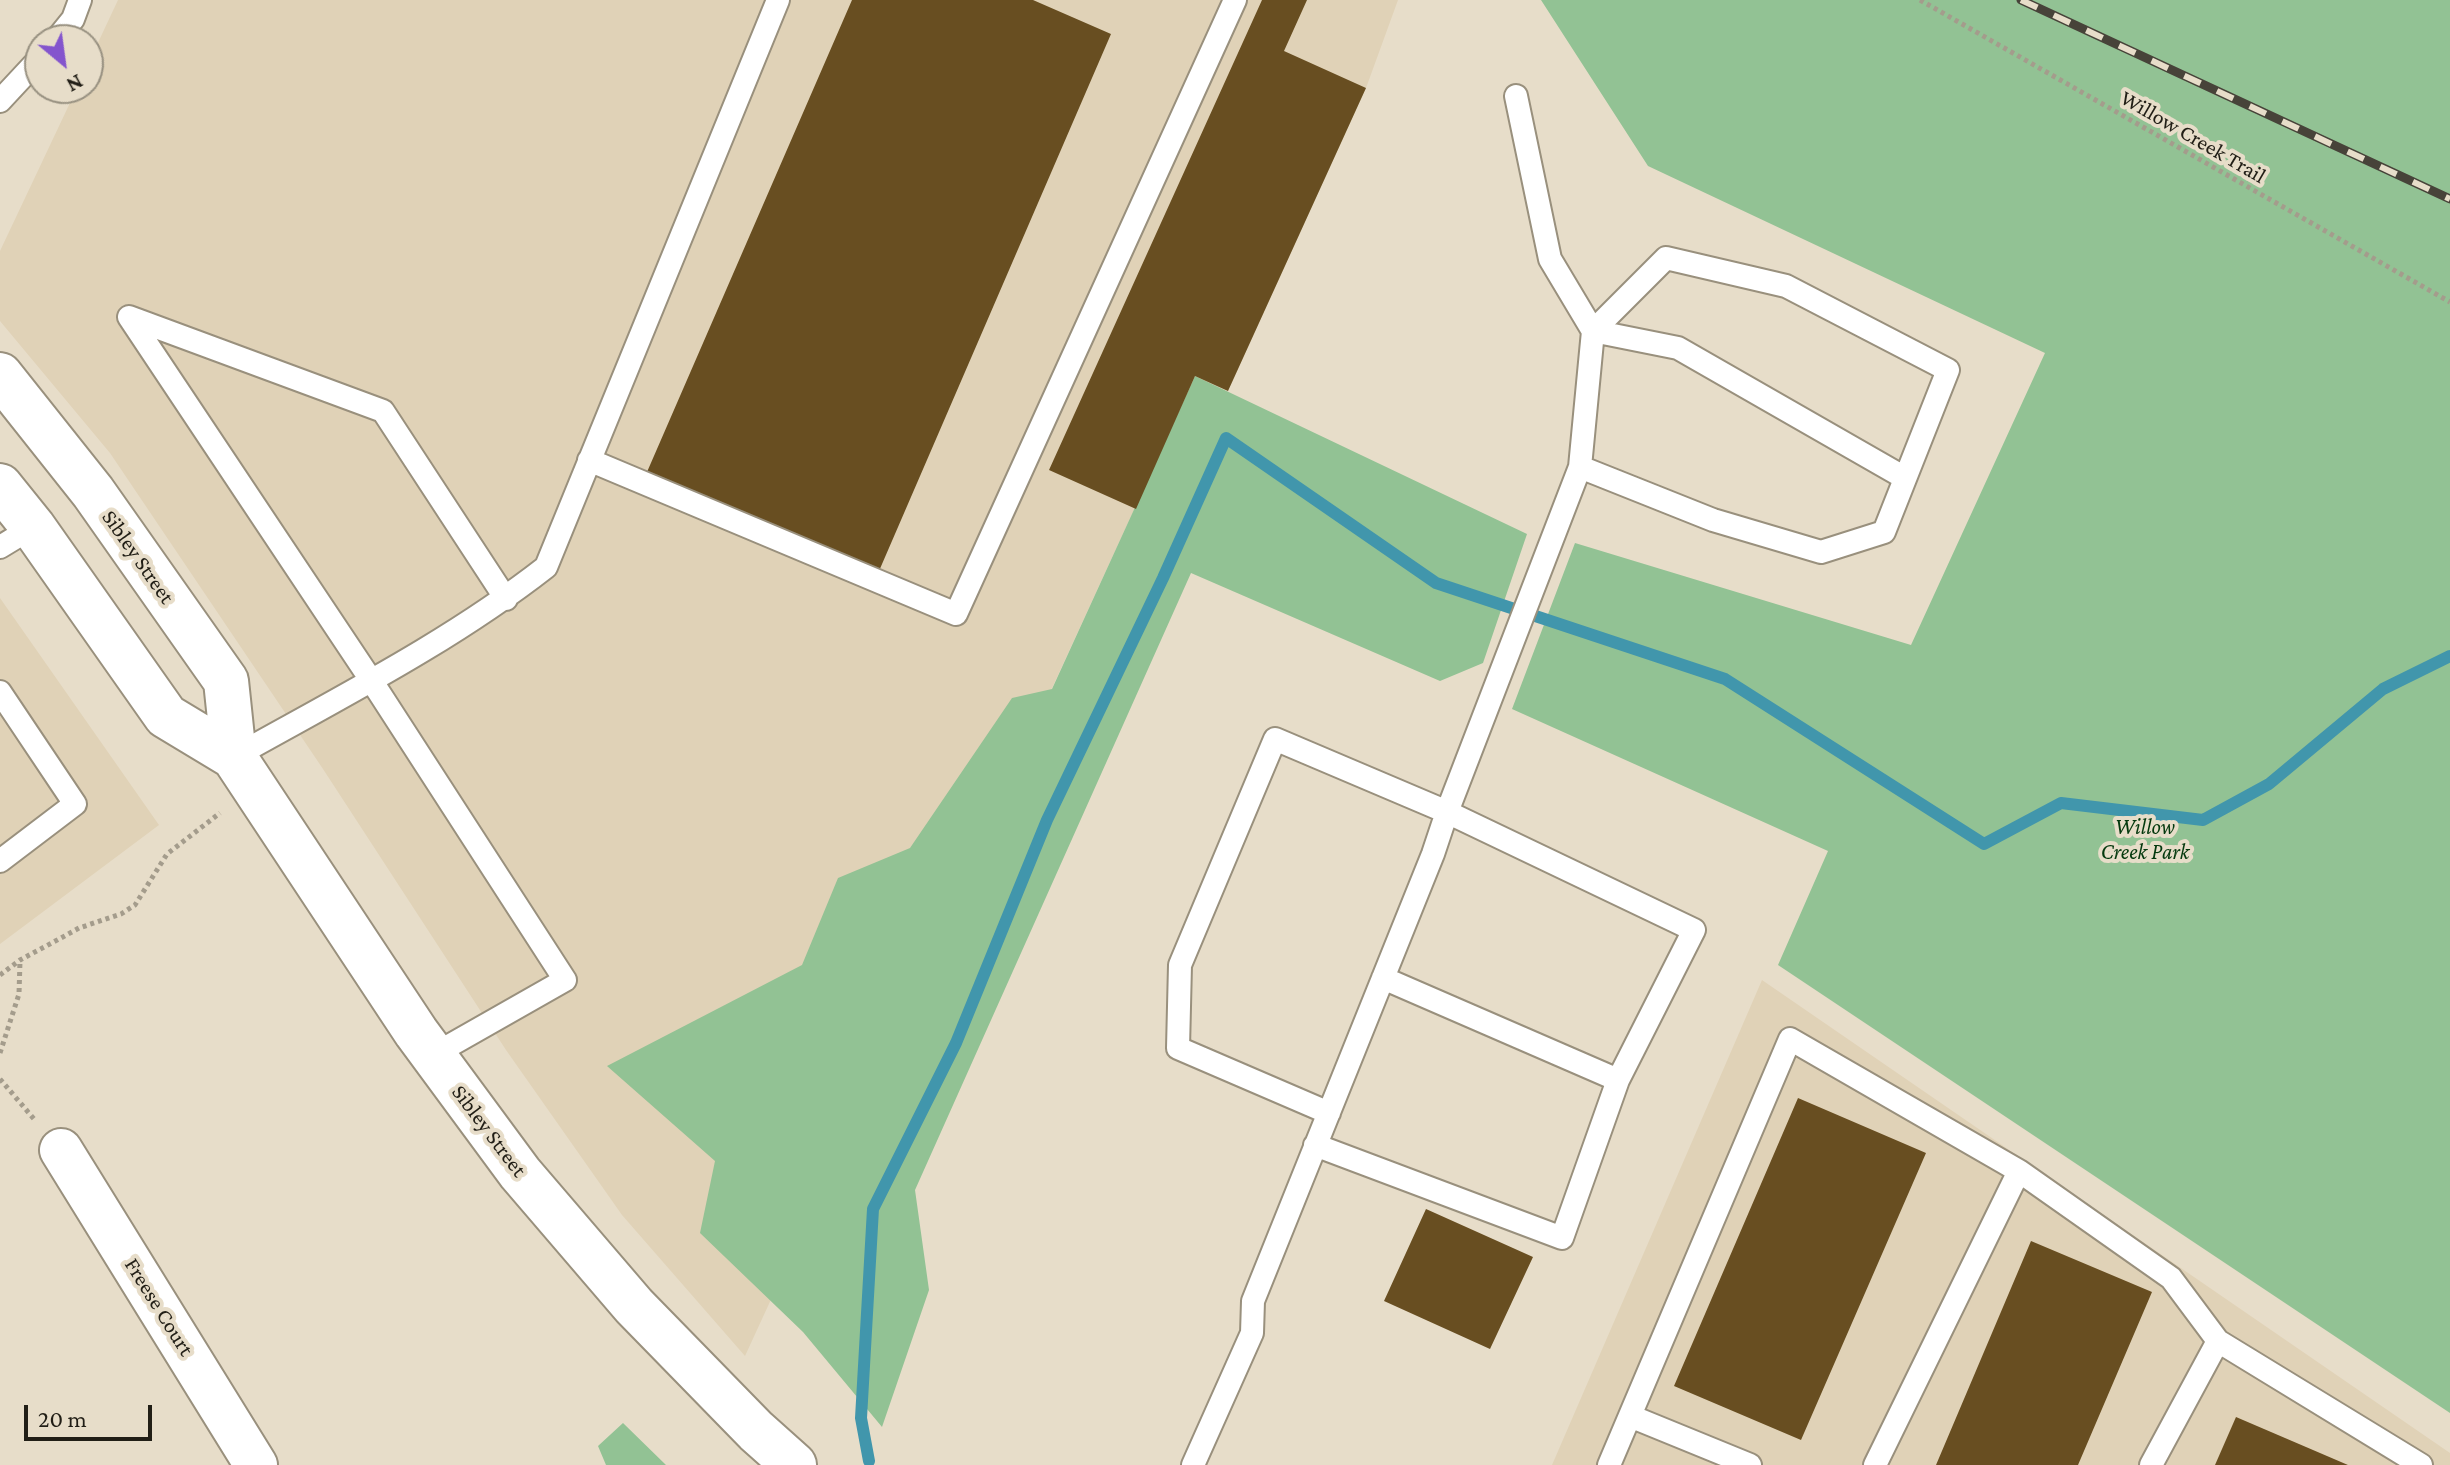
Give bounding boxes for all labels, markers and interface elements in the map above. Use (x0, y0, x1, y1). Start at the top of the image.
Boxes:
north arrow (24, 24, 104, 104)
text: N (62, 69, 88, 98)
street label: Willow Creek Trail (2116, 85, 2270, 189)
street label: Sibley Street (96, 505, 180, 609)
park label: Willow Creek Park (2101, 814, 2189, 866)
street label: Sibley Street (446, 1080, 532, 1182)
street label: Freese Court (119, 1253, 199, 1361)
scale bar (28, 1389, 156, 1439)
text: 20 m (38, 1405, 87, 1432)

